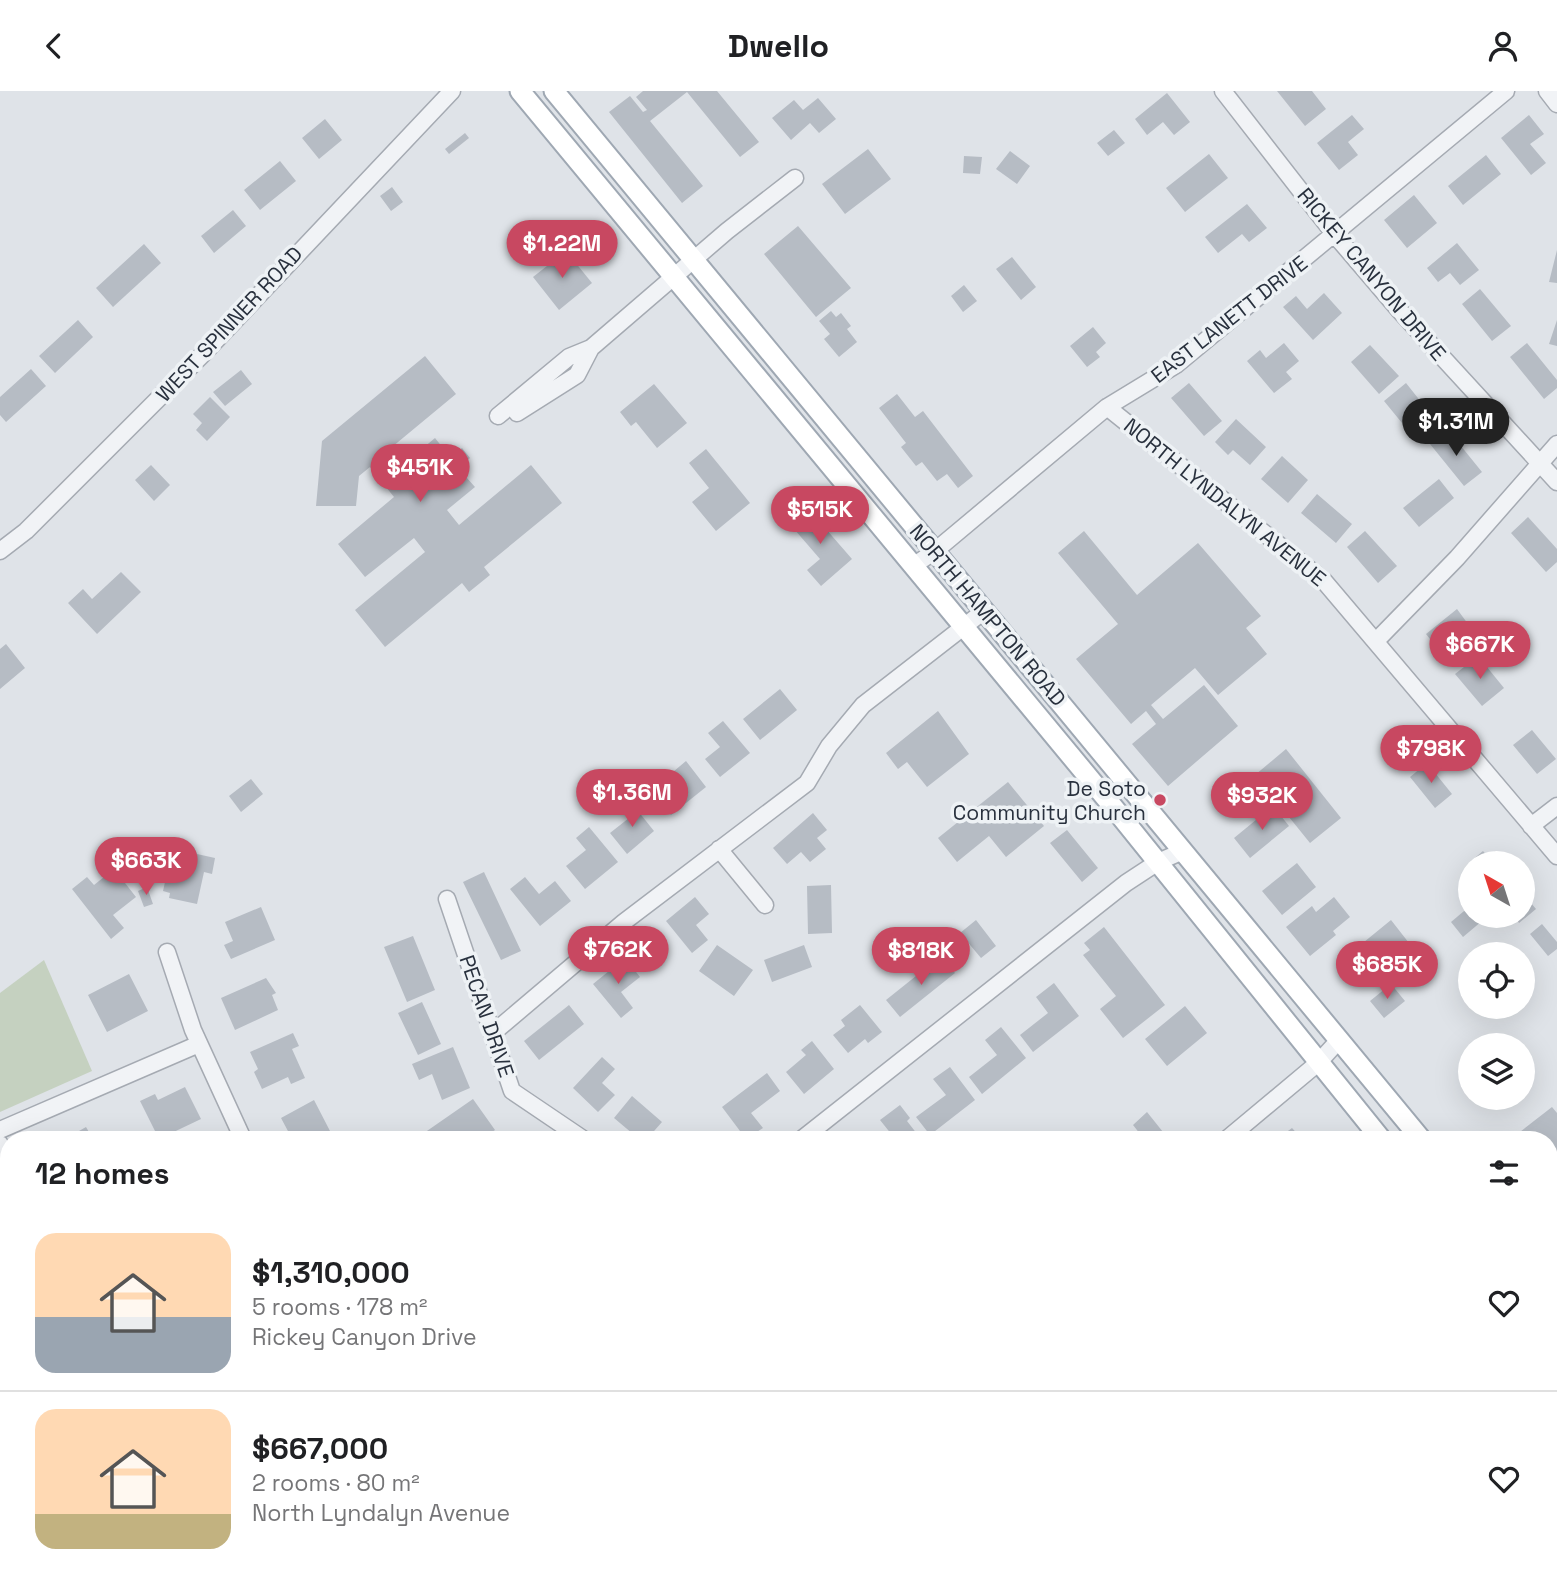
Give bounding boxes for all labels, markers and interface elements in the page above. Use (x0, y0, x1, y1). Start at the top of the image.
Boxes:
text: Dwello (728, 26, 829, 66)
icon: back (35, 27, 73, 65)
icon: person (1484, 27, 1522, 65)
street label: RICKEY CANYON DRIVE (1292, 182, 1452, 366)
pin: $1.22M (505, 221, 619, 280)
text: $1.22M (523, 228, 601, 258)
street label: WEST SPINNER ROAD (150, 241, 308, 407)
street label: EAST LANETT DRIVE (1145, 249, 1313, 389)
pin: $1.31M (1399, 399, 1513, 458)
text: $1.31M (1418, 406, 1494, 436)
street label: NORTH LYNDALYN AVENUE (1118, 412, 1332, 592)
pin: $451K (371, 445, 469, 504)
text: $451K (387, 452, 453, 482)
pin: $515K (771, 487, 869, 546)
text: $515K (787, 494, 853, 524)
street label: NORTH HAMPTON ROAD (904, 518, 1072, 712)
pin: $667K (1431, 621, 1529, 681)
text: $667K (1445, 629, 1515, 659)
pin: $798K (1382, 725, 1480, 785)
text: $798K (1396, 733, 1466, 763)
pin: $1.36M (575, 769, 689, 829)
pin: $932K (1213, 773, 1311, 832)
place label: De Soto Community Church (953, 775, 1146, 826)
text: $1.36M (592, 777, 672, 807)
text: $932K (1227, 780, 1297, 810)
marker: De Soto Community Church (1152, 792, 1168, 808)
pin: $663K (97, 837, 195, 897)
text: $663K (111, 845, 181, 875)
north arrow (1458, 851, 1535, 927)
map controls (1458, 851, 1535, 1110)
pin: $762K (569, 927, 667, 986)
pin: $818K (872, 927, 970, 987)
text: $762K (584, 934, 652, 964)
text: $818K (888, 935, 954, 965)
pin: $685K (1338, 941, 1436, 1001)
button: locate (1458, 942, 1535, 1019)
text: $685K (1352, 949, 1422, 979)
street label: PECAN DRIVE (453, 951, 521, 1081)
button: layers (1458, 1033, 1535, 1110)
text: 12 homes (35, 1154, 170, 1193)
icon: filters (1485, 1154, 1523, 1192)
text: $1,310,000 (252, 1253, 410, 1292)
icon: home (91, 1261, 175, 1345)
icon: heart (1485, 1284, 1523, 1322)
text: 5 rooms · 178 m² (252, 1292, 427, 1322)
text: Rickey Canyon Drive (252, 1322, 477, 1352)
text: $667,000 (252, 1429, 388, 1468)
icon: home (91, 1437, 175, 1521)
icon: heart (1485, 1460, 1523, 1498)
text: 2 rooms · 80 m² (252, 1468, 420, 1498)
text: North Lyndalyn Avenue (252, 1498, 510, 1528)

